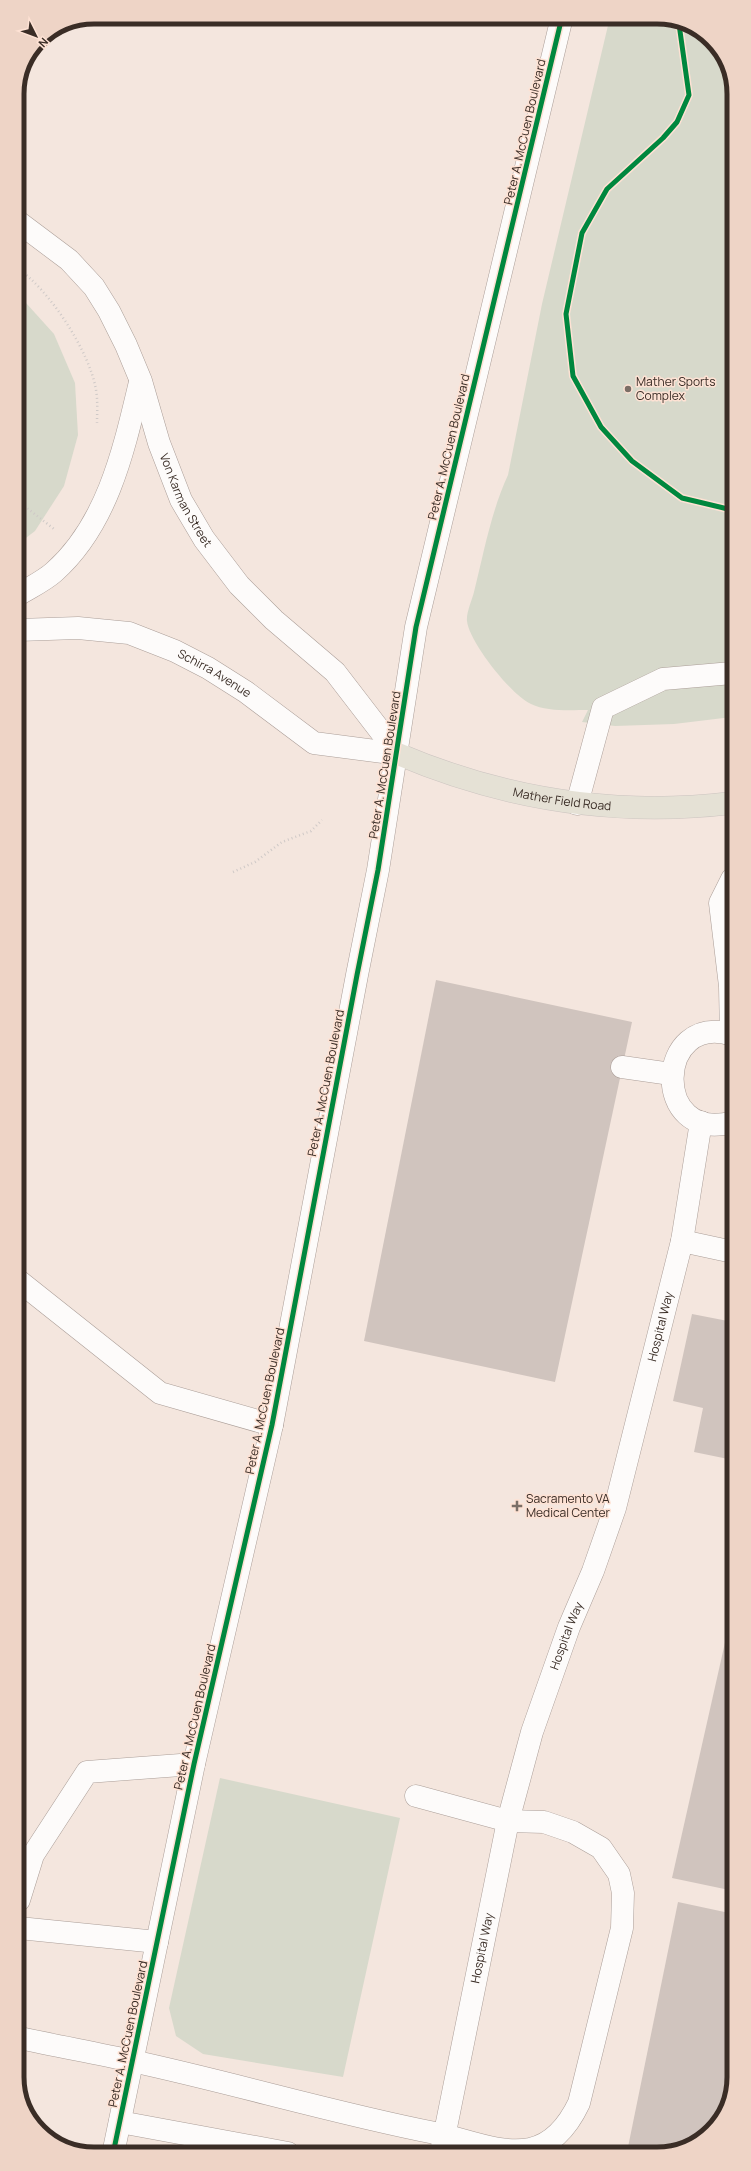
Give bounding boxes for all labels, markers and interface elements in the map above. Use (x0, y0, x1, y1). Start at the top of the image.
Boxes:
north arrow (16, 16, 56, 56)
text: N (36, 35, 52, 51)
street label: Peter A. McCuen Boulevard (499, 57, 550, 207)
street label: Peter A. McCuen Boulevard (423, 372, 474, 522)
place label: Mather Sports Complex (636, 373, 715, 404)
marker: Mather Sports Complex (623, 384, 633, 394)
street label: Von Karman Street (156, 451, 216, 551)
street label: Schirra Avenue (175, 645, 255, 701)
street label: Peter A. McCuen Boulevard (364, 690, 405, 840)
street label: Mather Field Road (511, 783, 612, 814)
street label: Peter A. McCuen Boulevard (303, 1008, 348, 1158)
street label: Hospital Way (643, 1289, 677, 1363)
street label: Peter A. McCuen Boulevard (241, 1326, 288, 1476)
place label: Sacramento VA Medical Center (526, 1490, 611, 1521)
marker: Sacramento VA Medical Center (511, 1500, 523, 1512)
street label: Hospital Way (546, 1598, 587, 1672)
street label: Peter A. McCuen Boulevard (169, 1642, 220, 1792)
street label: Hospital Way (466, 1911, 497, 1985)
street label: Peter A. McCuen Boulevard (104, 1959, 151, 2109)

